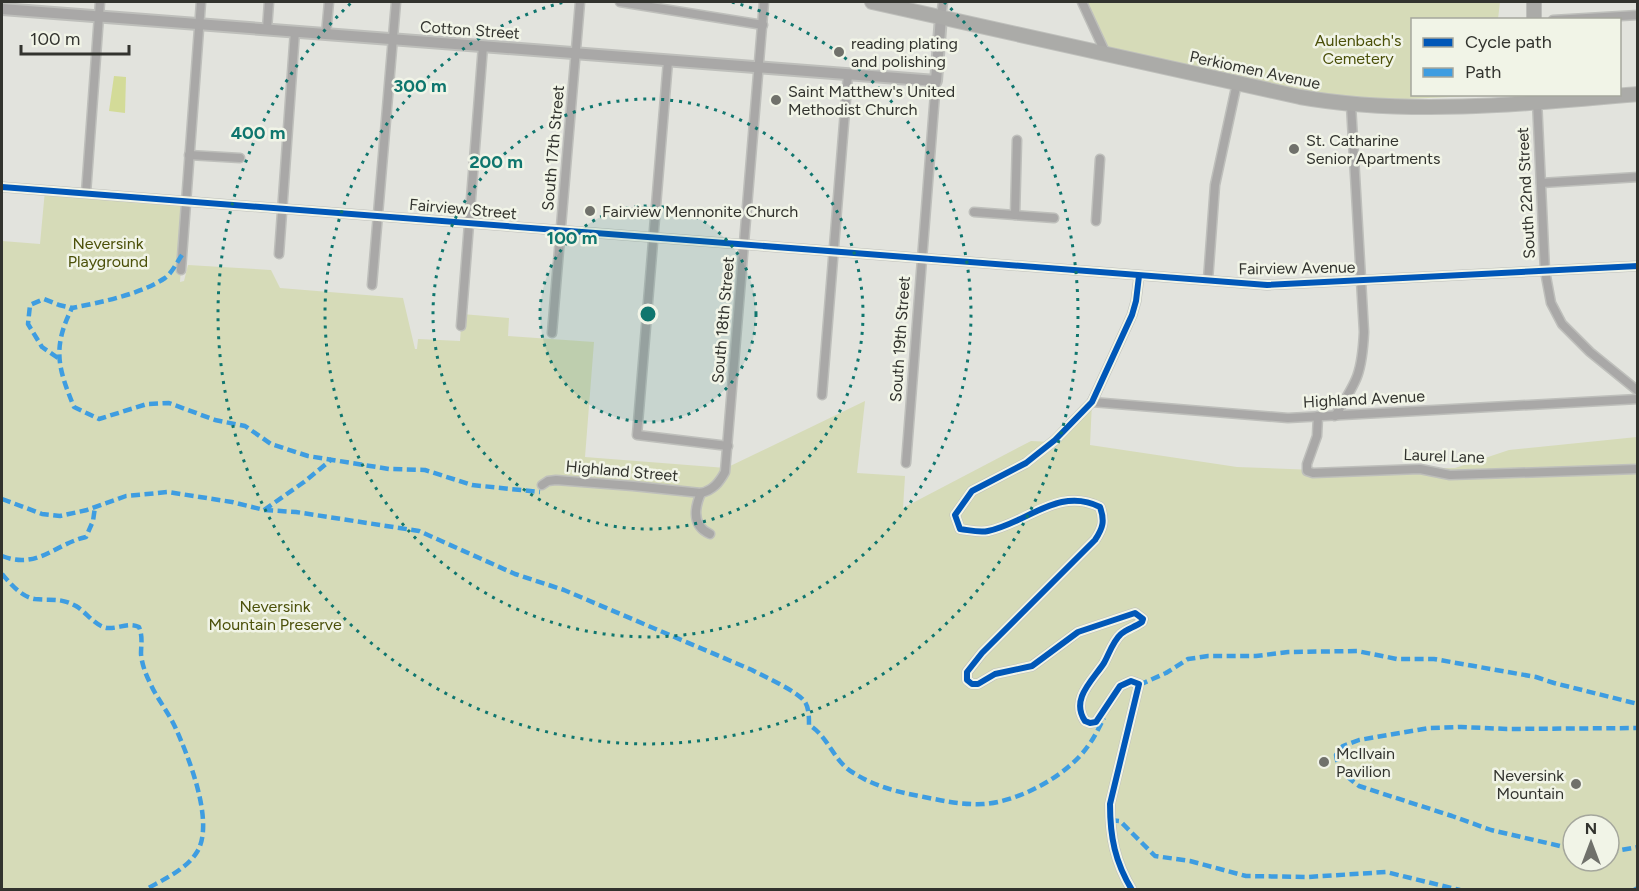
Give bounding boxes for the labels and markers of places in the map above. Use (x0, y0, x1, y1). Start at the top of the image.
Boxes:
place label: reading plating and polishing (851, 34, 958, 71)
marker: reading plating and polishing (832, 45, 846, 59)
place label: Saint Matthew's United Methodist Church (788, 82, 955, 119)
marker: Saint Matthew's United Methodist Church (769, 93, 783, 107)
place label: St. Catharine Senior Apartments (1306, 131, 1441, 168)
marker: St. Catharine Senior Apartments (1287, 142, 1301, 156)
place label: Fairview Mennonite Church (602, 202, 798, 221)
marker: Fairview Mennonite Church (583, 204, 597, 218)
centre of rings (638, 304, 658, 324)
place label: McIlvain Pavilion (1336, 744, 1395, 781)
marker: McIlvain Pavilion (1317, 755, 1331, 769)
place label: Neversink Mountain (1493, 766, 1564, 803)
marker: Neversink Mountain (1569, 777, 1583, 791)

